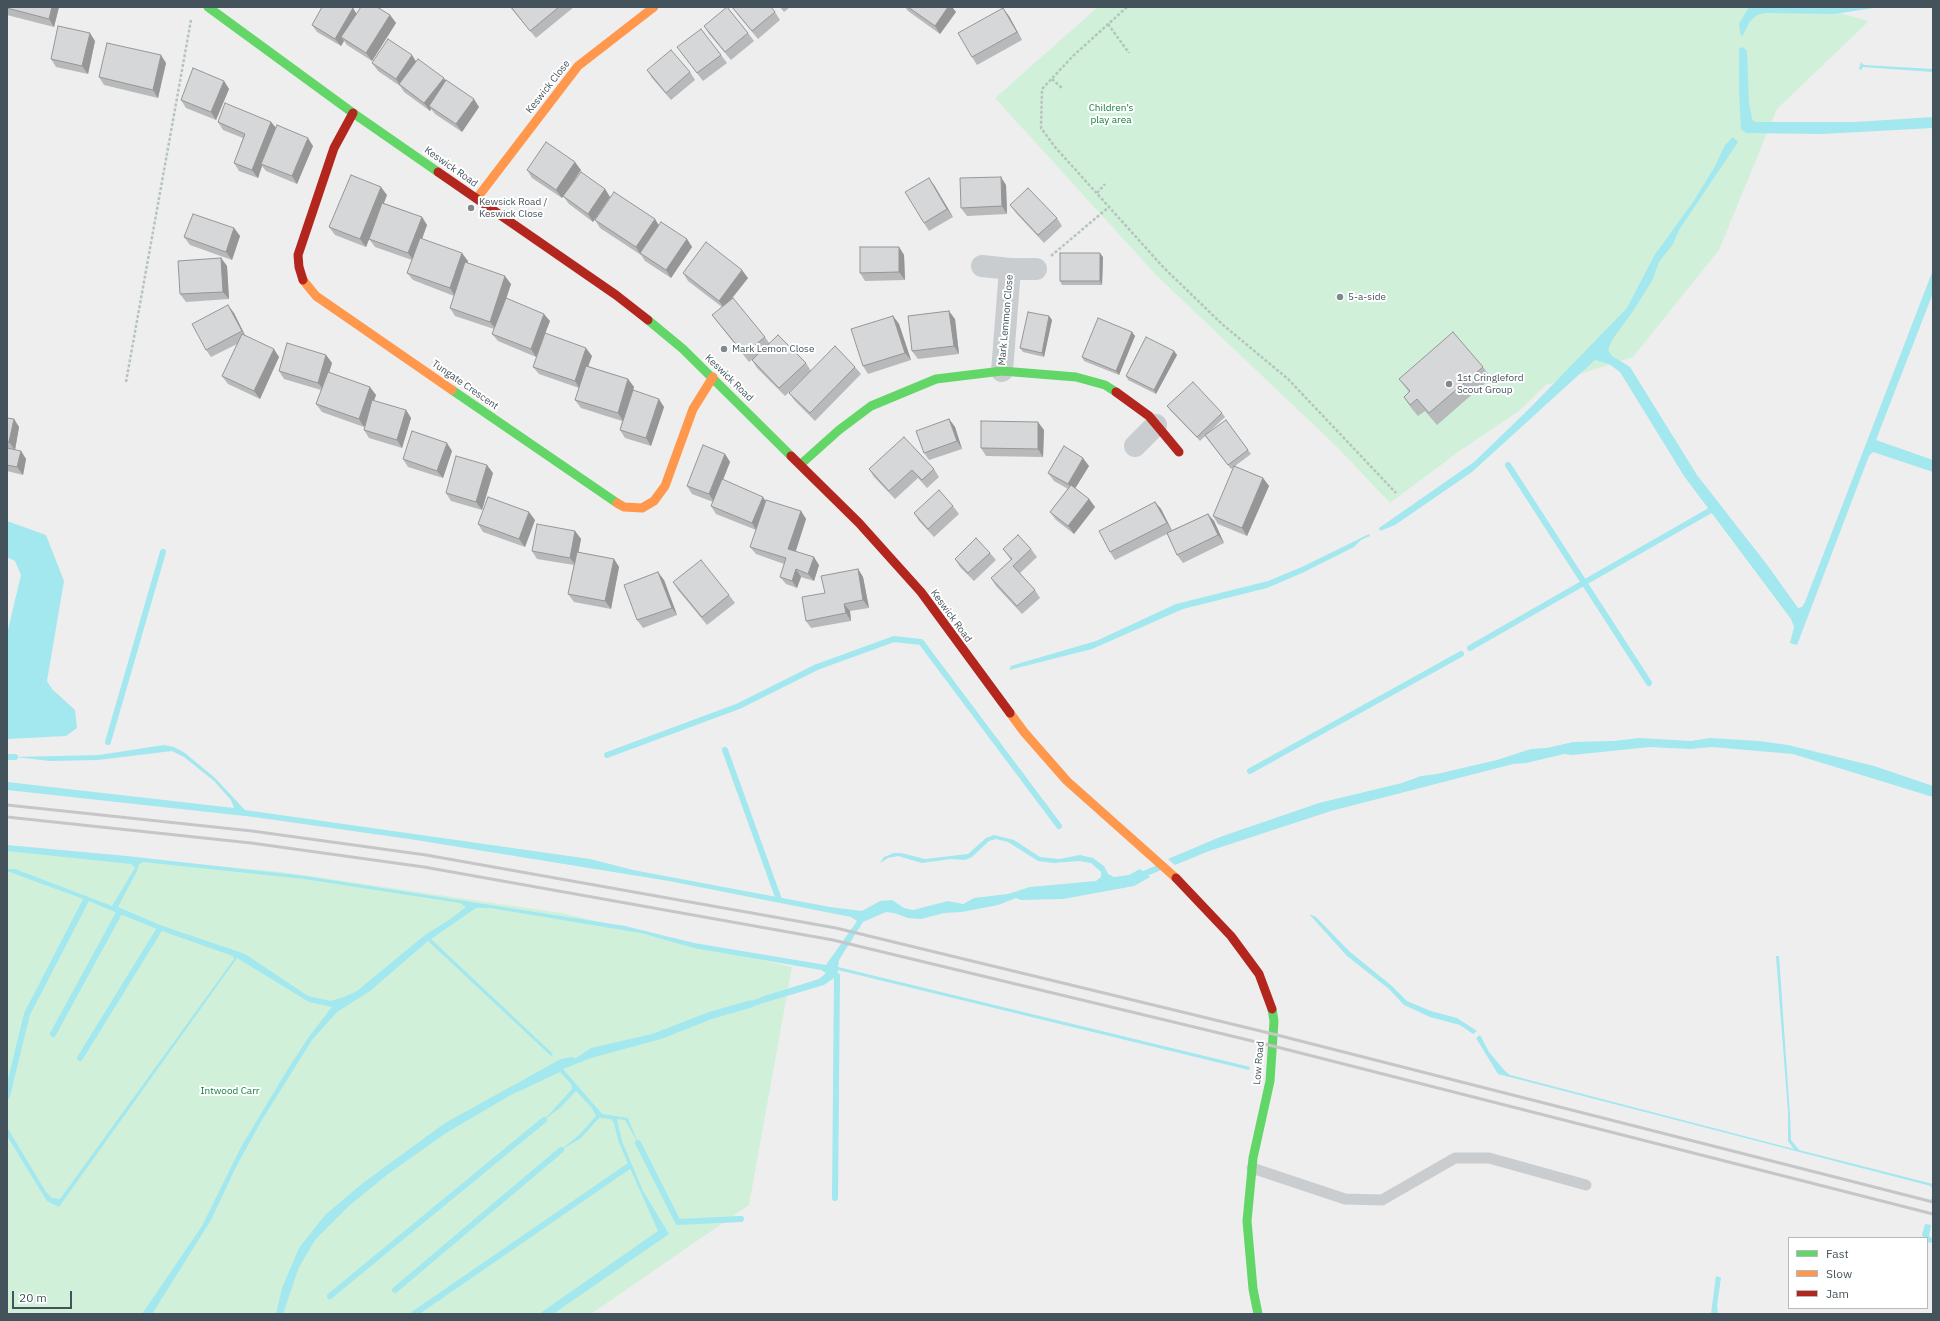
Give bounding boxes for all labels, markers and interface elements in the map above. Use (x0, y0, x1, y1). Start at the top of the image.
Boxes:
street label: Keswick Close (524, 58, 572, 116)
park label: Children’s play area (1089, 102, 1133, 126)
street label: Keswick Road (422, 144, 480, 190)
place label: Kewsick Road / Keswick Close (479, 196, 547, 220)
marker: Kewsick Road / Keswick Close (466, 203, 476, 213)
street label: Mark Lemmon Close (996, 274, 1016, 366)
place label: 5-a-side (1348, 291, 1386, 303)
marker: 5-a-side (1335, 292, 1345, 302)
place label: Mark Lemon Close (732, 343, 814, 355)
marker: Mark Lemon Close (719, 344, 729, 354)
street label: Keswick Road (702, 352, 756, 404)
street label: Tungate Crescent (429, 358, 501, 412)
place label: 1st Cringleford Scout Group (1457, 372, 1523, 396)
marker: 1st Cringleford Scout Group (1444, 379, 1454, 389)
street label: Keswick Road (928, 587, 974, 645)
street label: Low Road (1251, 1041, 1267, 1085)
park label: Intwood Carr (200, 1085, 260, 1097)
legend (1788, 1237, 1928, 1309)
text: Fast (1826, 1246, 1849, 1261)
text: Slow (1826, 1266, 1852, 1281)
scale bar (14, 1283, 74, 1309)
text: Jam (1826, 1286, 1849, 1301)
text: 20 m (19, 1290, 47, 1305)

